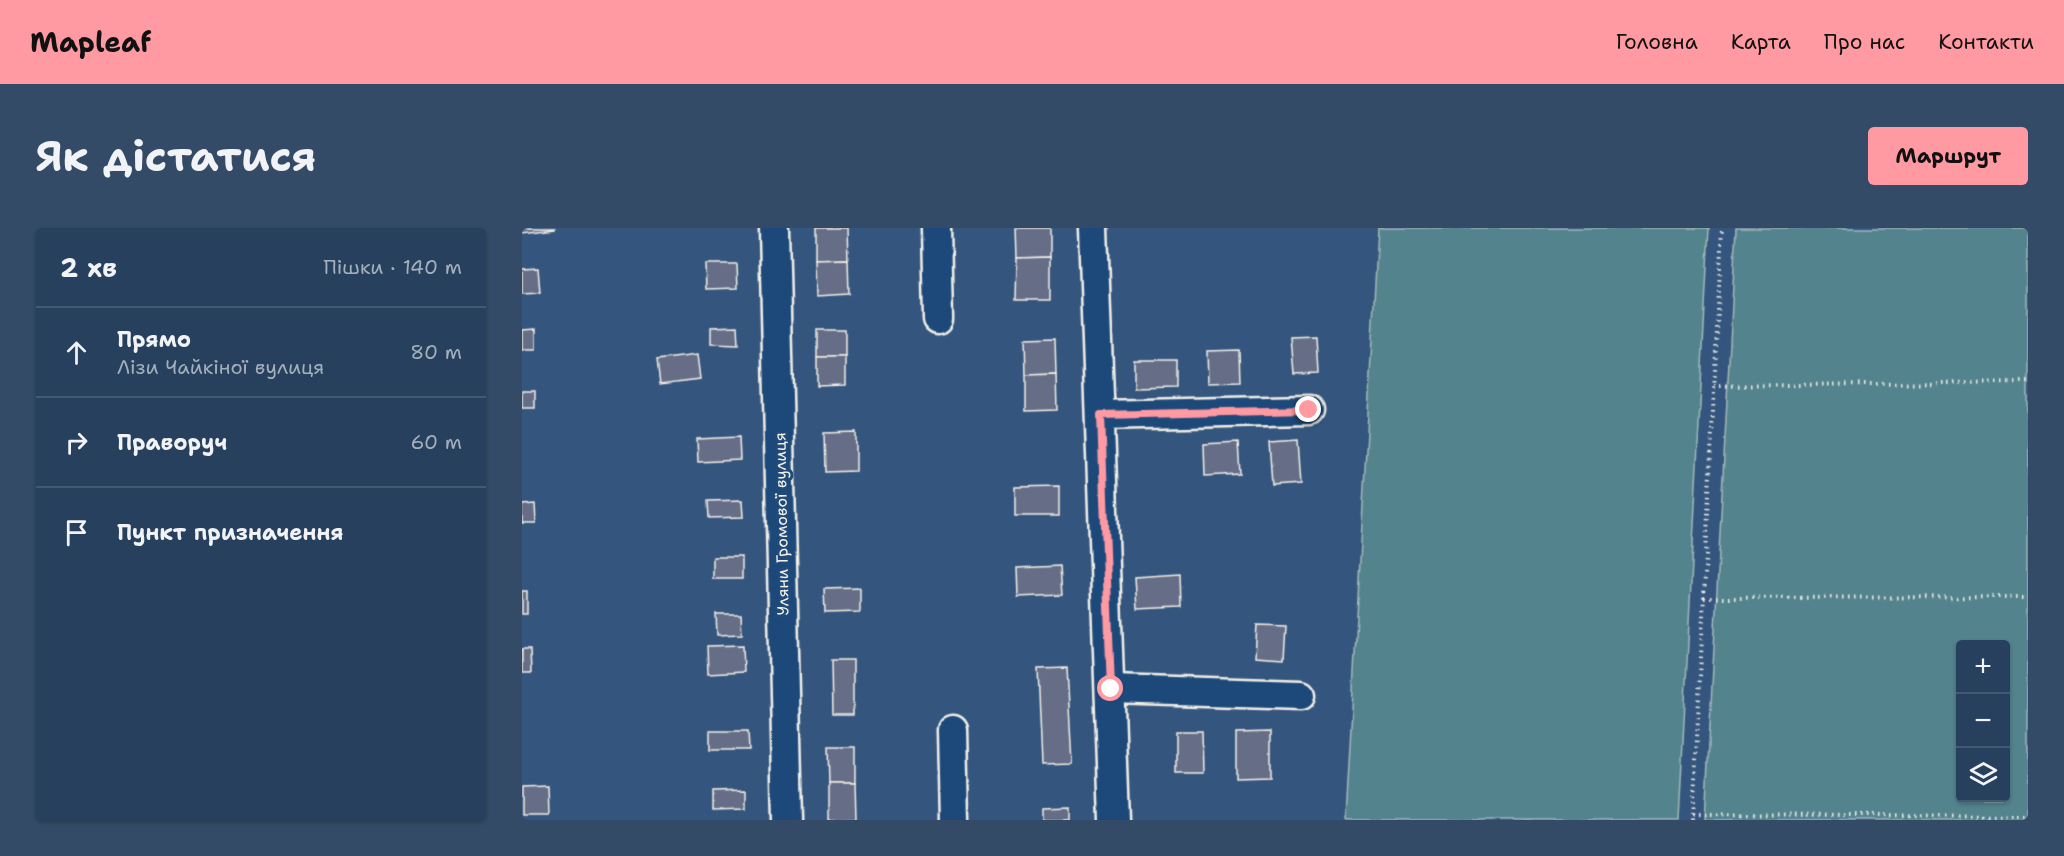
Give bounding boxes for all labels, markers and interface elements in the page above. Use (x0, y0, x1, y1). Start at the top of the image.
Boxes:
text: Mapleaf (30, 23, 151, 61)
text: Головна (1616, 28, 1698, 56)
text: Карта (1731, 28, 1791, 56)
text: Про нас (1824, 28, 1905, 56)
text: Контакти (1938, 28, 2034, 56)
button: Маршрут (1868, 127, 2028, 185)
text: Як дістатися (36, 128, 316, 184)
text: 2 хв (60, 250, 117, 285)
text: Пішки · 140 m (324, 254, 462, 280)
text: Прямо (117, 325, 191, 354)
icon: ahead (60, 336, 93, 369)
text: 80 m (410, 339, 462, 365)
text: Лізи Чайкіної вулиця (117, 354, 324, 380)
route end (1295, 396, 1321, 422)
icon: right (60, 426, 93, 459)
text: Праворуч (117, 428, 227, 457)
text: 60 m (410, 429, 462, 455)
street label: Уляни Громової вулиця (769, 432, 794, 616)
icon: arrive (60, 516, 93, 549)
text: Пункт призначення (117, 518, 344, 547)
map controls (1956, 640, 2010, 802)
button: + (1956, 640, 2010, 694)
route start (1097, 675, 1123, 701)
button: − (1956, 694, 2010, 748)
button: layers (1956, 748, 2010, 802)

